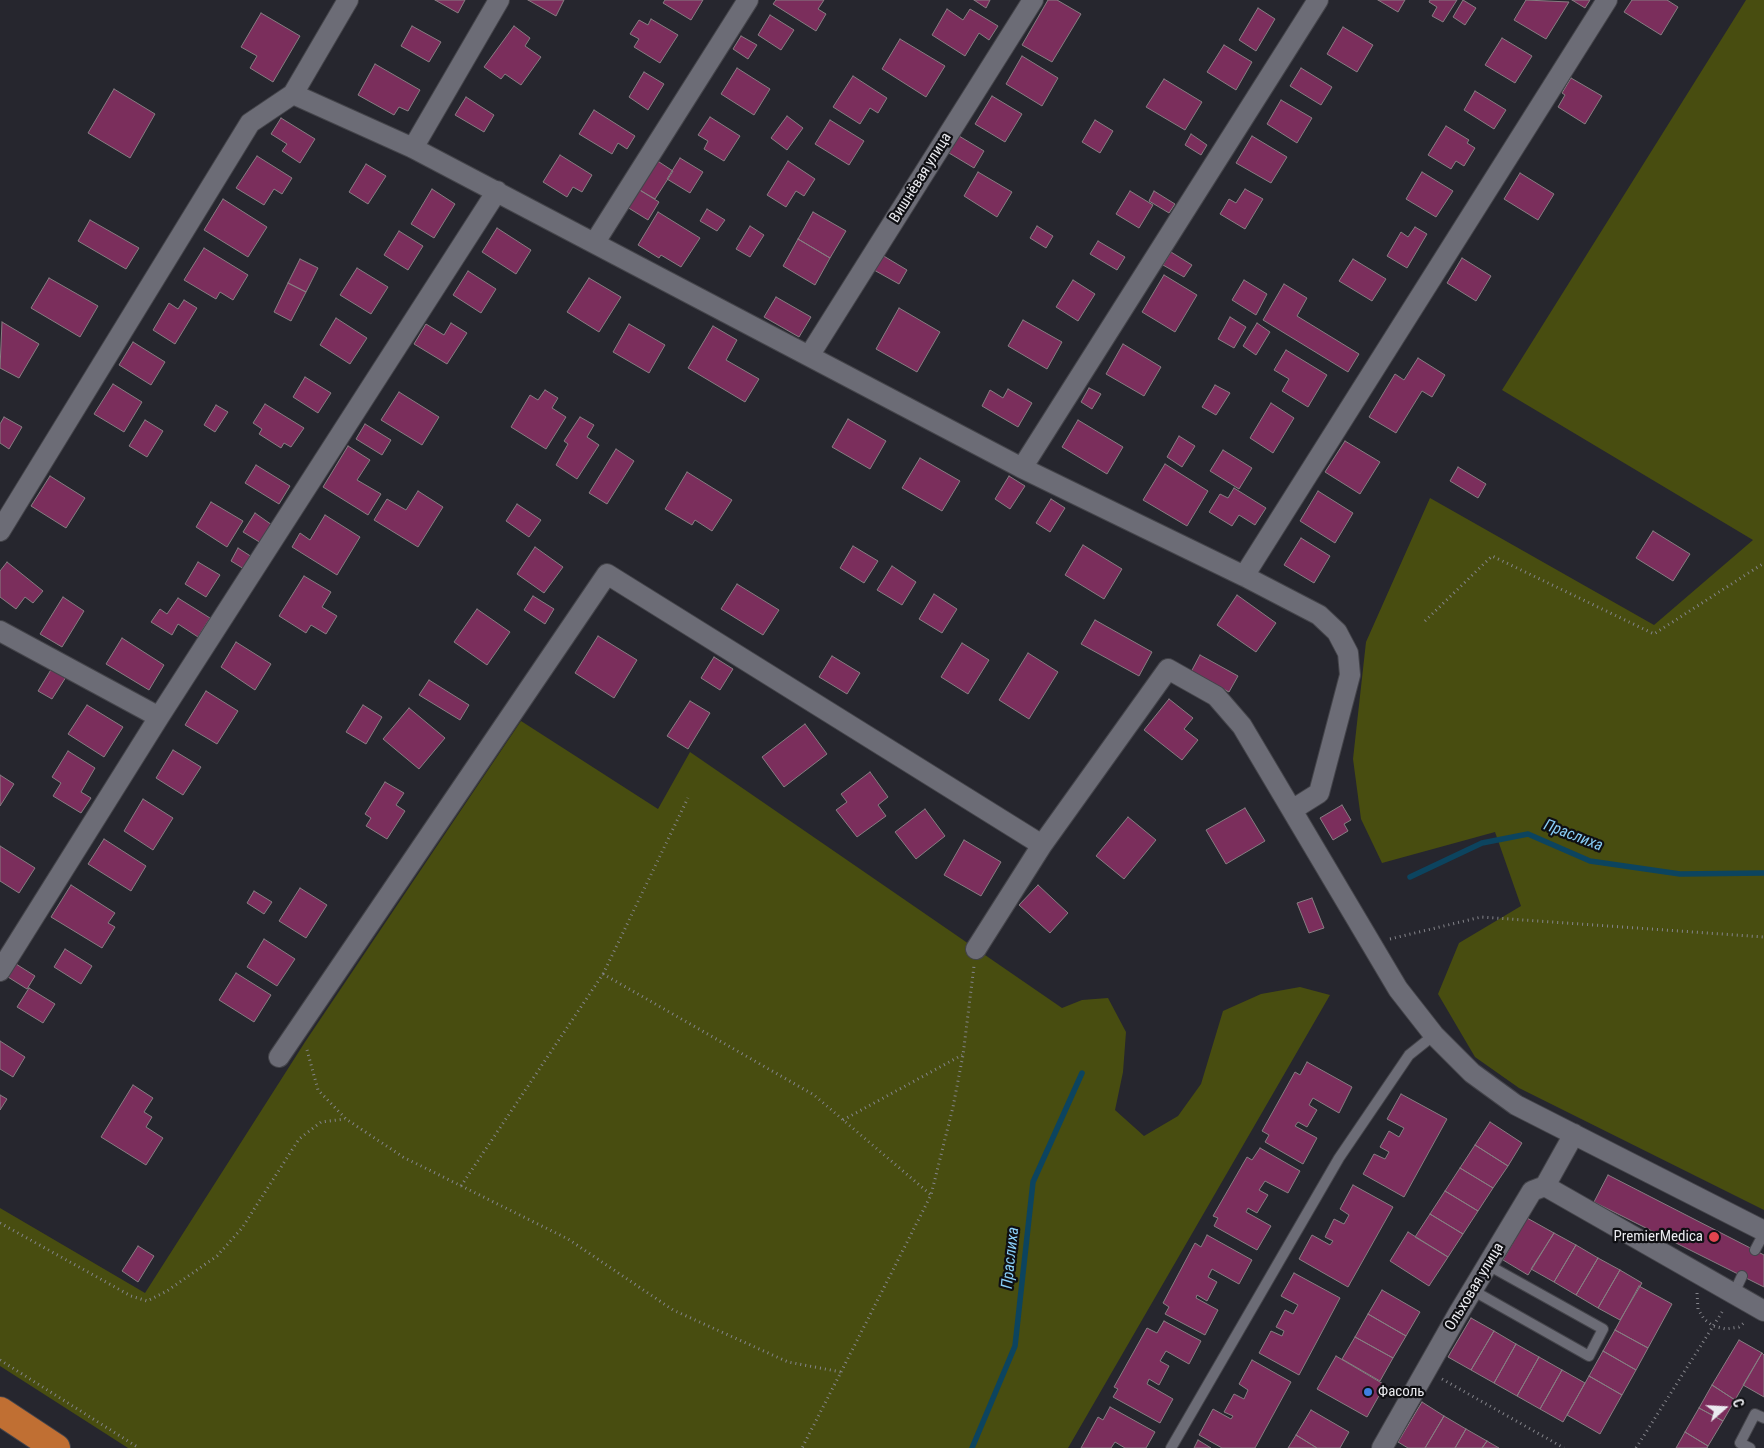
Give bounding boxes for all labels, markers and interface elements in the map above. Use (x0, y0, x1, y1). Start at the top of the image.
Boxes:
street label: Вишнёвая улица (886, 130, 956, 226)
water label: Праслиха (1541, 816, 1605, 856)
water label: Праслиха (998, 1226, 1024, 1290)
place label: PremierMedica (1614, 1228, 1703, 1246)
marker: PremierMedica (1707, 1230, 1721, 1244)
street label: Ольховая улица (1442, 1240, 1508, 1334)
place label: Фасоль (1378, 1383, 1425, 1401)
north arrow (1699, 1383, 1749, 1433)
marker: Фасоль (1362, 1386, 1374, 1398)
text: С (1729, 1397, 1747, 1409)

